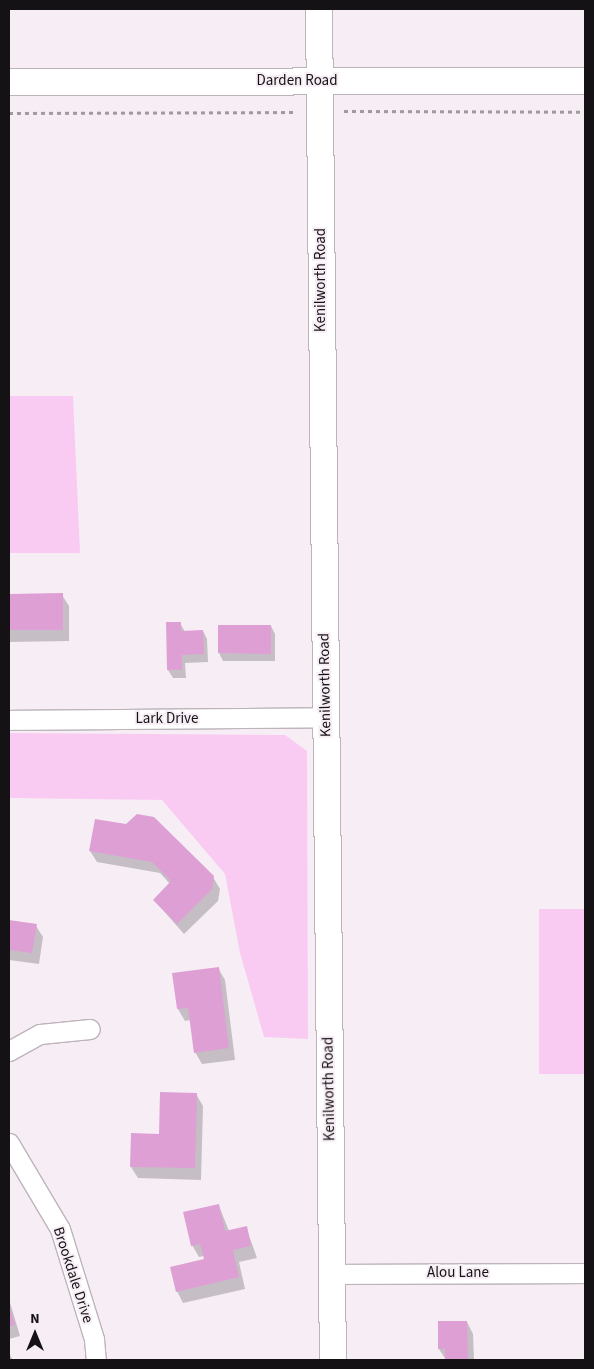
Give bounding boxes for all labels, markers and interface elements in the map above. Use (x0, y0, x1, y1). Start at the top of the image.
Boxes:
street label: Darden Road (256, 72, 338, 90)
street label: Kenilworth Road (312, 228, 330, 332)
street label: Kenilworth Road (315, 633, 335, 737)
street label: Lark Drive (136, 710, 198, 728)
street label: Kenilworth Road (319, 1037, 339, 1141)
street label: Brookdale Drive (49, 1225, 97, 1325)
street label: Alou Lane (427, 1264, 489, 1282)
north arrow (10, 1309, 60, 1359)
text: N (30, 1309, 40, 1329)

